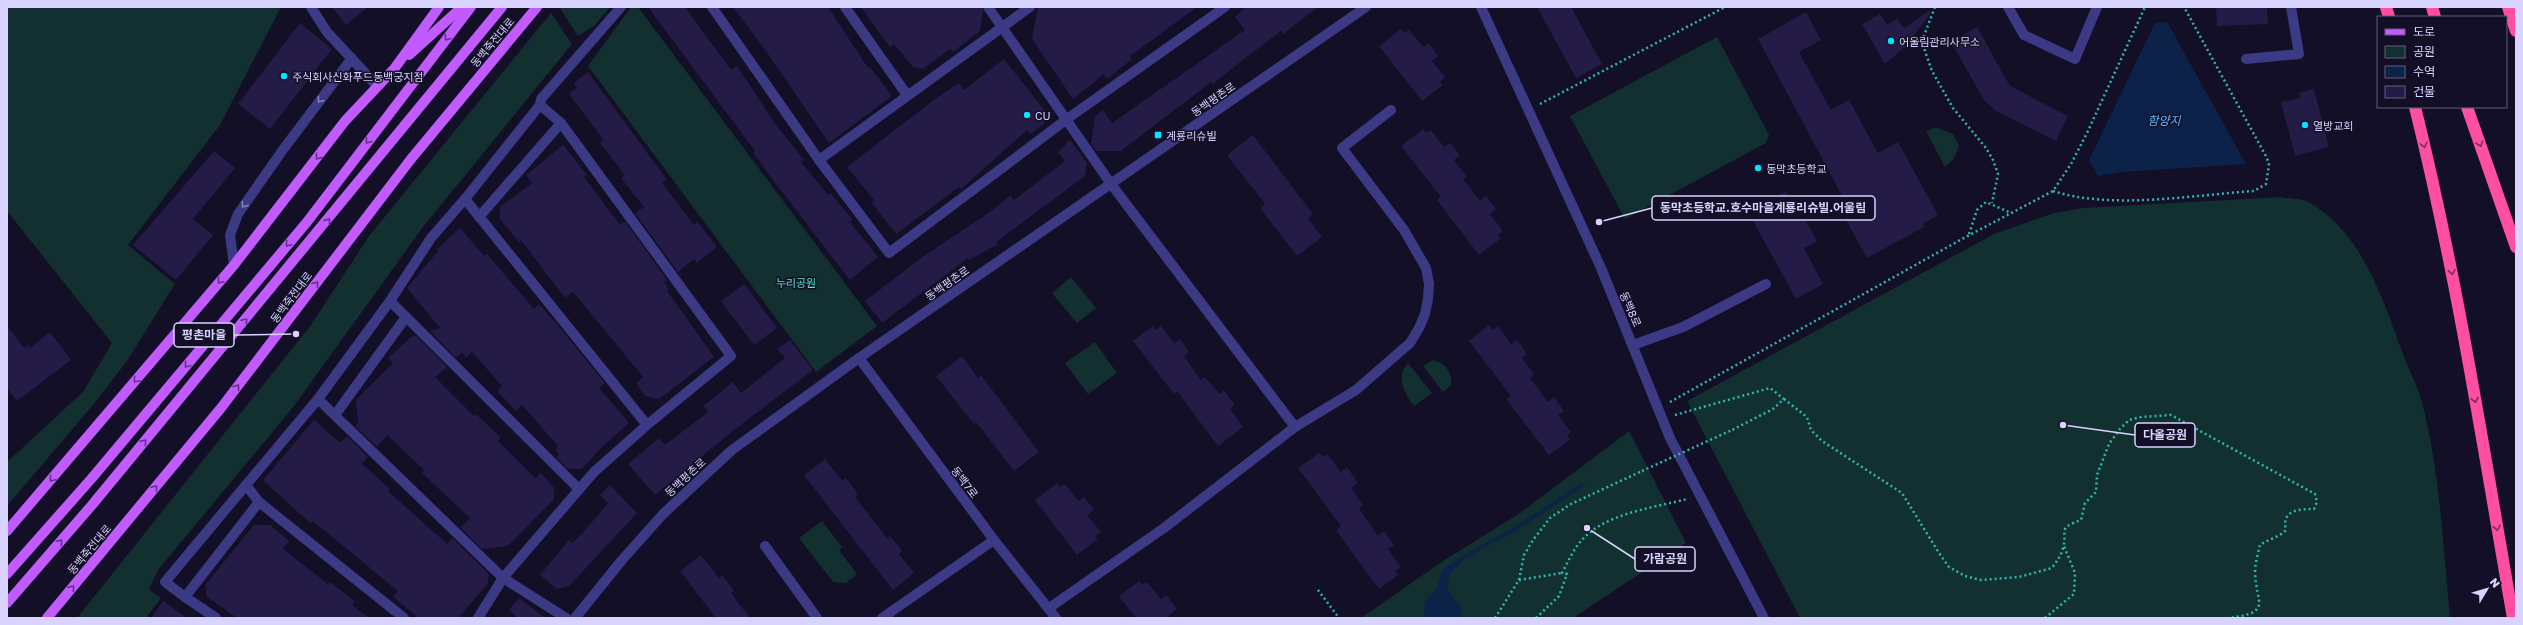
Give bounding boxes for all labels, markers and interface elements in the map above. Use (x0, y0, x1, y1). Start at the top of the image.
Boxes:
street label: 동백죽전대로 (468, 15, 516, 69)
legend (2377, 16, 2507, 108)
text: 도로 (2413, 24, 2435, 39)
one-way arrow (444, 34, 452, 41)
place label: 어울림관리사무소 (1899, 35, 1980, 48)
marker: 어울림관리사무소 (1886, 36, 1896, 46)
text: 공원 (2413, 44, 2435, 59)
text: 수역 (2413, 64, 2435, 79)
place label: 주식회사신화푸드동백궁지점 (292, 70, 424, 83)
marker: 주식회사신화푸드동백궁지점 (279, 71, 289, 81)
street label: 동백평촌로 (1189, 79, 1237, 119)
text: 건물 (2413, 84, 2435, 99)
one-way arrow (317, 96, 325, 103)
place label: CU (1035, 109, 1051, 122)
marker: CU (1022, 110, 1032, 120)
water label: 함양지 (2147, 113, 2182, 128)
place label: 열방교회 (2313, 119, 2353, 132)
marker: 열방교회 (2300, 120, 2310, 130)
place label: 계룡리슈빌 (1166, 129, 1217, 142)
marker: 계룡리슈빌 (1153, 130, 1163, 140)
one-way arrow (366, 137, 373, 144)
one-way arrow (2475, 140, 2483, 147)
one-way arrow (2420, 142, 2428, 148)
one-way arrow (315, 152, 322, 159)
place label: 동막초등학교 (1766, 162, 1827, 175)
marker: 동막초등학교 (1753, 163, 1763, 173)
callout: 동막초등학교.호수마을계룡리슈빌.어울림 (1652, 196, 1875, 220)
text: 동막초등학교.호수마을계룡리슈빌.어울림 (1660, 200, 1866, 215)
one-way arrow (242, 201, 249, 208)
one-way arrow (323, 218, 330, 225)
one-way arrow (286, 239, 293, 246)
street label: 동백평촌로 (923, 263, 971, 303)
street label: 동백죽전대로 (268, 269, 314, 325)
one-way arrow (2447, 269, 2456, 275)
one-way arrow (218, 276, 225, 284)
park label: 누리공원 (776, 276, 816, 289)
one-way arrow (311, 281, 318, 288)
street label: 동백8로 (1618, 289, 1644, 329)
one-way arrow (240, 318, 247, 325)
callout: 평촌마을 (174, 323, 234, 347)
text: 평촌마을 (182, 327, 226, 342)
one-way arrow (184, 360, 191, 368)
one-way arrow (133, 375, 140, 383)
one-way arrow (232, 385, 239, 392)
one-way arrow (2470, 397, 2479, 403)
callout: 다올공원 (2135, 423, 2195, 447)
text: 다올공원 (2143, 427, 2187, 442)
one-way arrow (139, 440, 146, 447)
street label: 동백평촌로 (662, 455, 708, 499)
street label: 동백7로 (949, 464, 981, 500)
one-way arrow (49, 474, 56, 482)
one-way arrow (150, 485, 157, 493)
street label: 동백죽전대로 (65, 522, 113, 576)
one-way arrow (2492, 525, 2501, 531)
one-way arrow (56, 539, 63, 547)
callout: 가람공원 (1635, 547, 1695, 571)
text: 가람공원 (1643, 551, 1687, 566)
north arrow (2467, 569, 2507, 609)
text: N (2488, 575, 2503, 590)
one-way arrow (67, 585, 74, 593)

